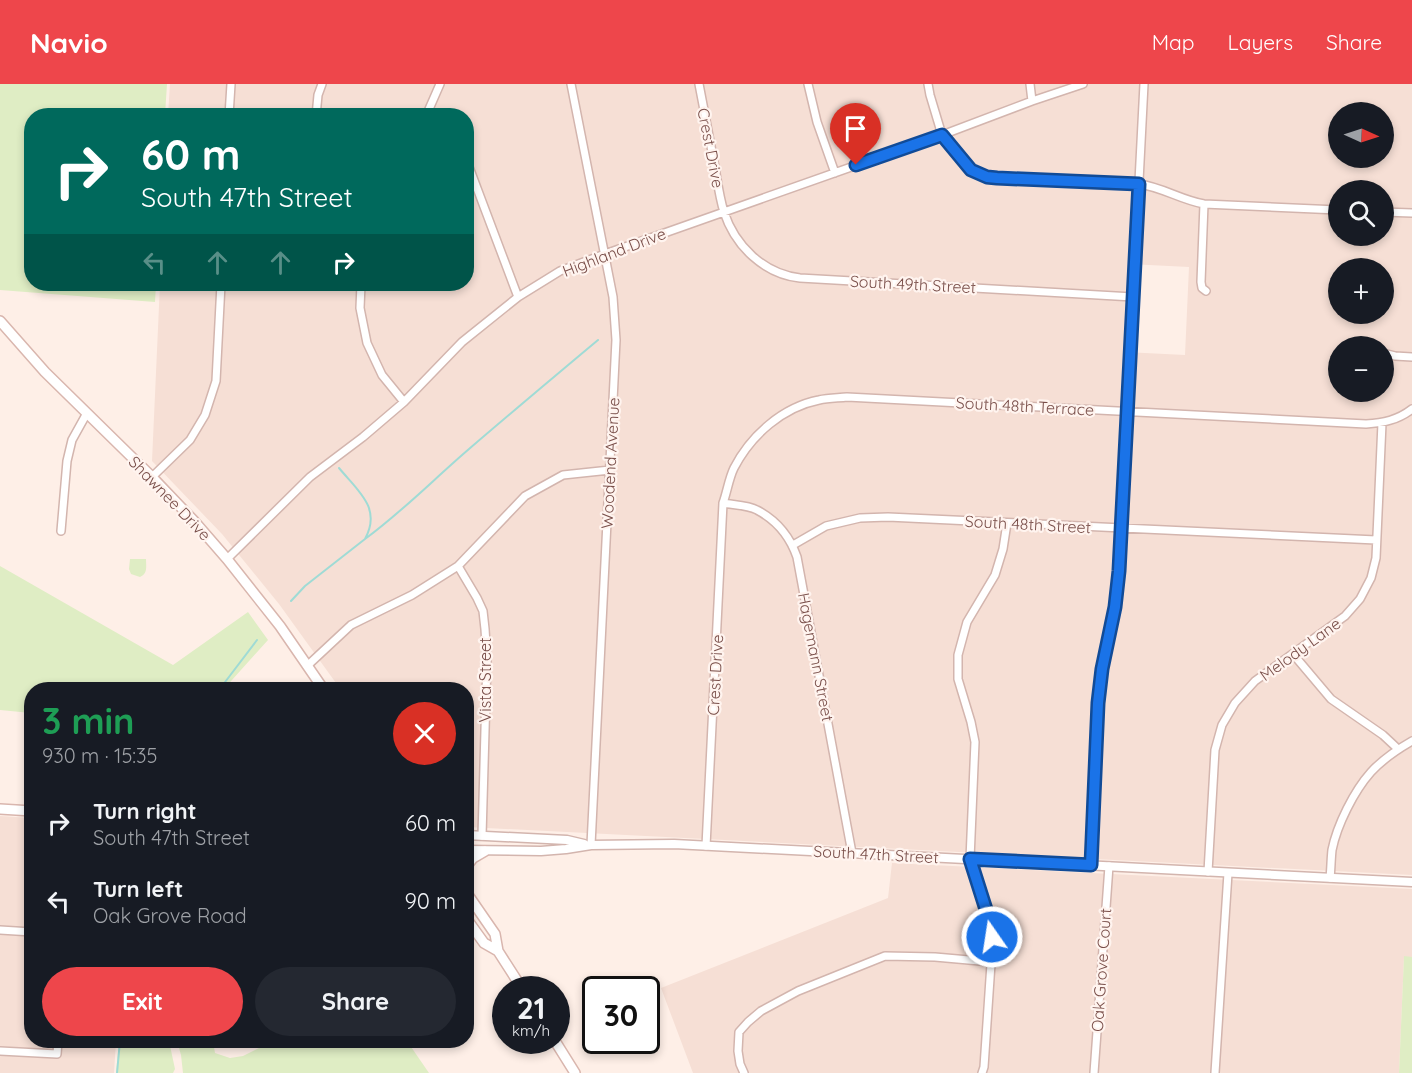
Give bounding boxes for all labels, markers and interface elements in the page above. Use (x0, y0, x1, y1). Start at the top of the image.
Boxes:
text: Navio (30, 25, 108, 60)
text: Map (1152, 29, 1195, 55)
text: Layers (1228, 29, 1293, 55)
text: Share (1326, 29, 1382, 55)
north arrow (1328, 102, 1394, 168)
map controls (1328, 102, 1394, 402)
pin (830, 103, 881, 165)
street label: Crest Drive (693, 106, 729, 190)
icon: arrive (839, 112, 872, 145)
text: 60 m (141, 128, 241, 181)
icon: right (42, 132, 120, 210)
text: South 47th Street (141, 180, 353, 214)
button: search (1328, 180, 1394, 246)
street label: Highland Drive (559, 223, 669, 281)
icon: left (138, 246, 171, 279)
icon: ahead (201, 246, 234, 279)
icon: ahead (264, 246, 297, 279)
icon: right (327, 246, 360, 279)
button: + (1328, 258, 1394, 324)
street label: South 49th Street (849, 271, 977, 297)
button: − (1328, 336, 1394, 402)
street label: South 48th Terrace (955, 392, 1095, 420)
street label: Woodend Avenue (597, 397, 623, 529)
street label: Shawnee Drive (125, 452, 215, 544)
street label: South 48th Street (964, 511, 1092, 537)
street label: Hagemann Street (794, 591, 838, 723)
street label: Melody Lane (1256, 613, 1344, 685)
street label: Crest Drive (703, 634, 727, 716)
street label: Vista Street (475, 638, 495, 722)
text: 3 min (42, 698, 135, 743)
button: close (393, 702, 456, 765)
text: 930 m · 15:35 (42, 743, 157, 768)
text: Turn right (93, 797, 197, 825)
icon: right (42, 807, 75, 840)
text: 60 m (405, 809, 456, 837)
text: South 47th Street (93, 825, 250, 850)
street label: South 47th Street (813, 841, 939, 867)
text: Turn left (93, 875, 183, 903)
icon: left (42, 885, 75, 918)
text: 90 m (405, 887, 456, 915)
text: Oak Grove Road (93, 903, 247, 928)
position arrow (960, 905, 1024, 969)
street label: Oak Grove Court (1087, 907, 1115, 1033)
button: Exit (42, 967, 243, 1036)
button: Share (255, 967, 456, 1036)
speed limit sign: 30 (582, 976, 660, 1054)
text: 21 (517, 989, 545, 1027)
text: km/h (512, 1021, 550, 1040)

